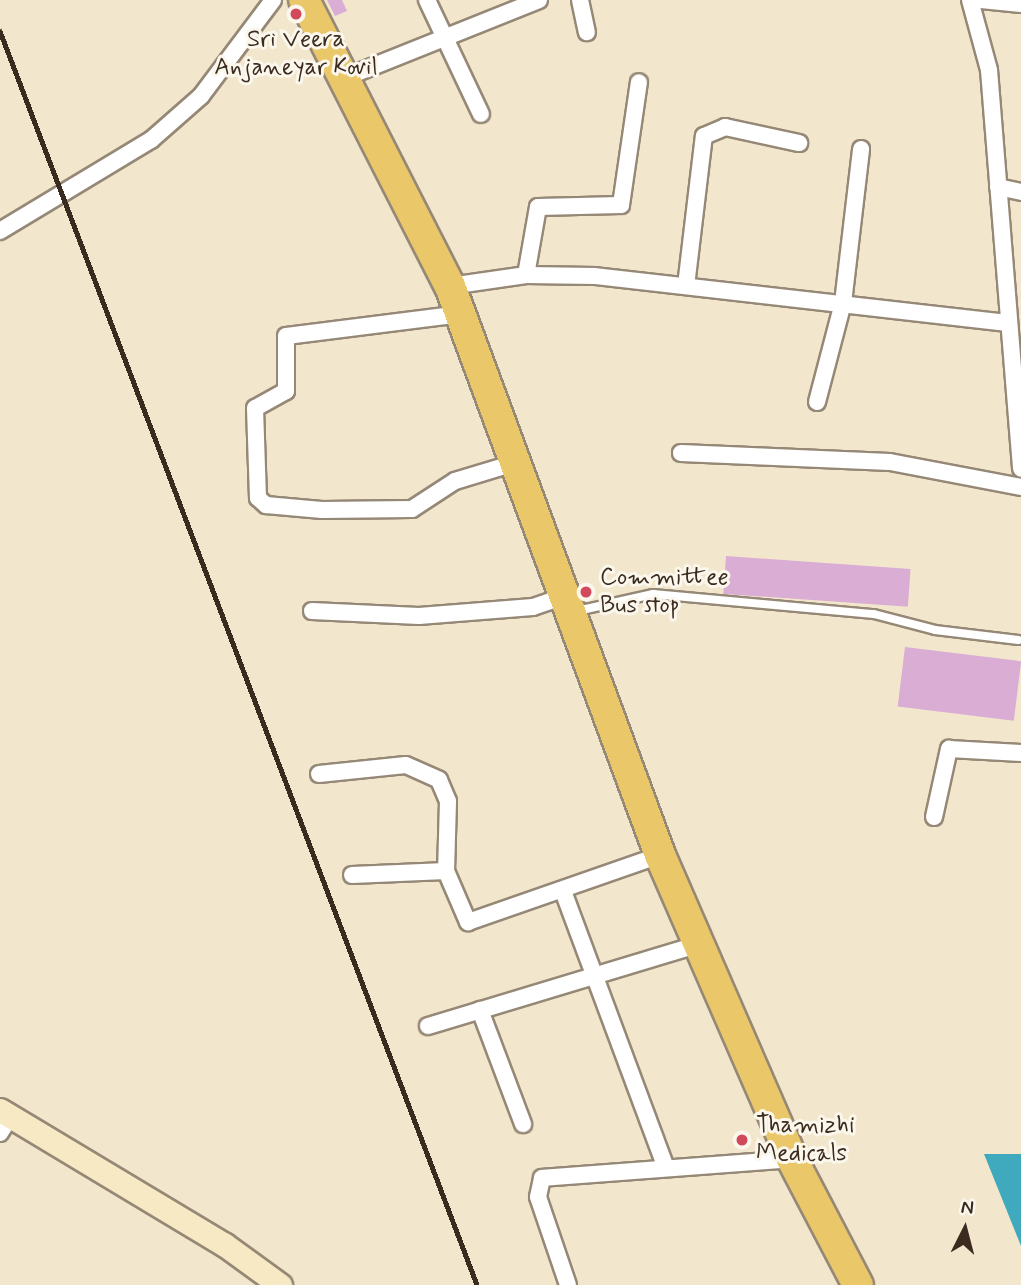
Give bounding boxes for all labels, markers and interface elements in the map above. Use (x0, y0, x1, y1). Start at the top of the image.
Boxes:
marker: Sri Veera Anjaneyar Kovil (288, 6, 304, 22)
place label: Sri Veera Anjaneyar Kovil (213, 26, 379, 82)
place label: Committee Bus stop (600, 564, 729, 620)
marker: Committee Bus stop (578, 584, 594, 600)
place label: Thamizhi Medicals (756, 1112, 854, 1168)
marker: Thamizhi Medicals (734, 1132, 750, 1148)
north arrow (930, 1194, 1000, 1264)
text: N (960, 1195, 975, 1221)

